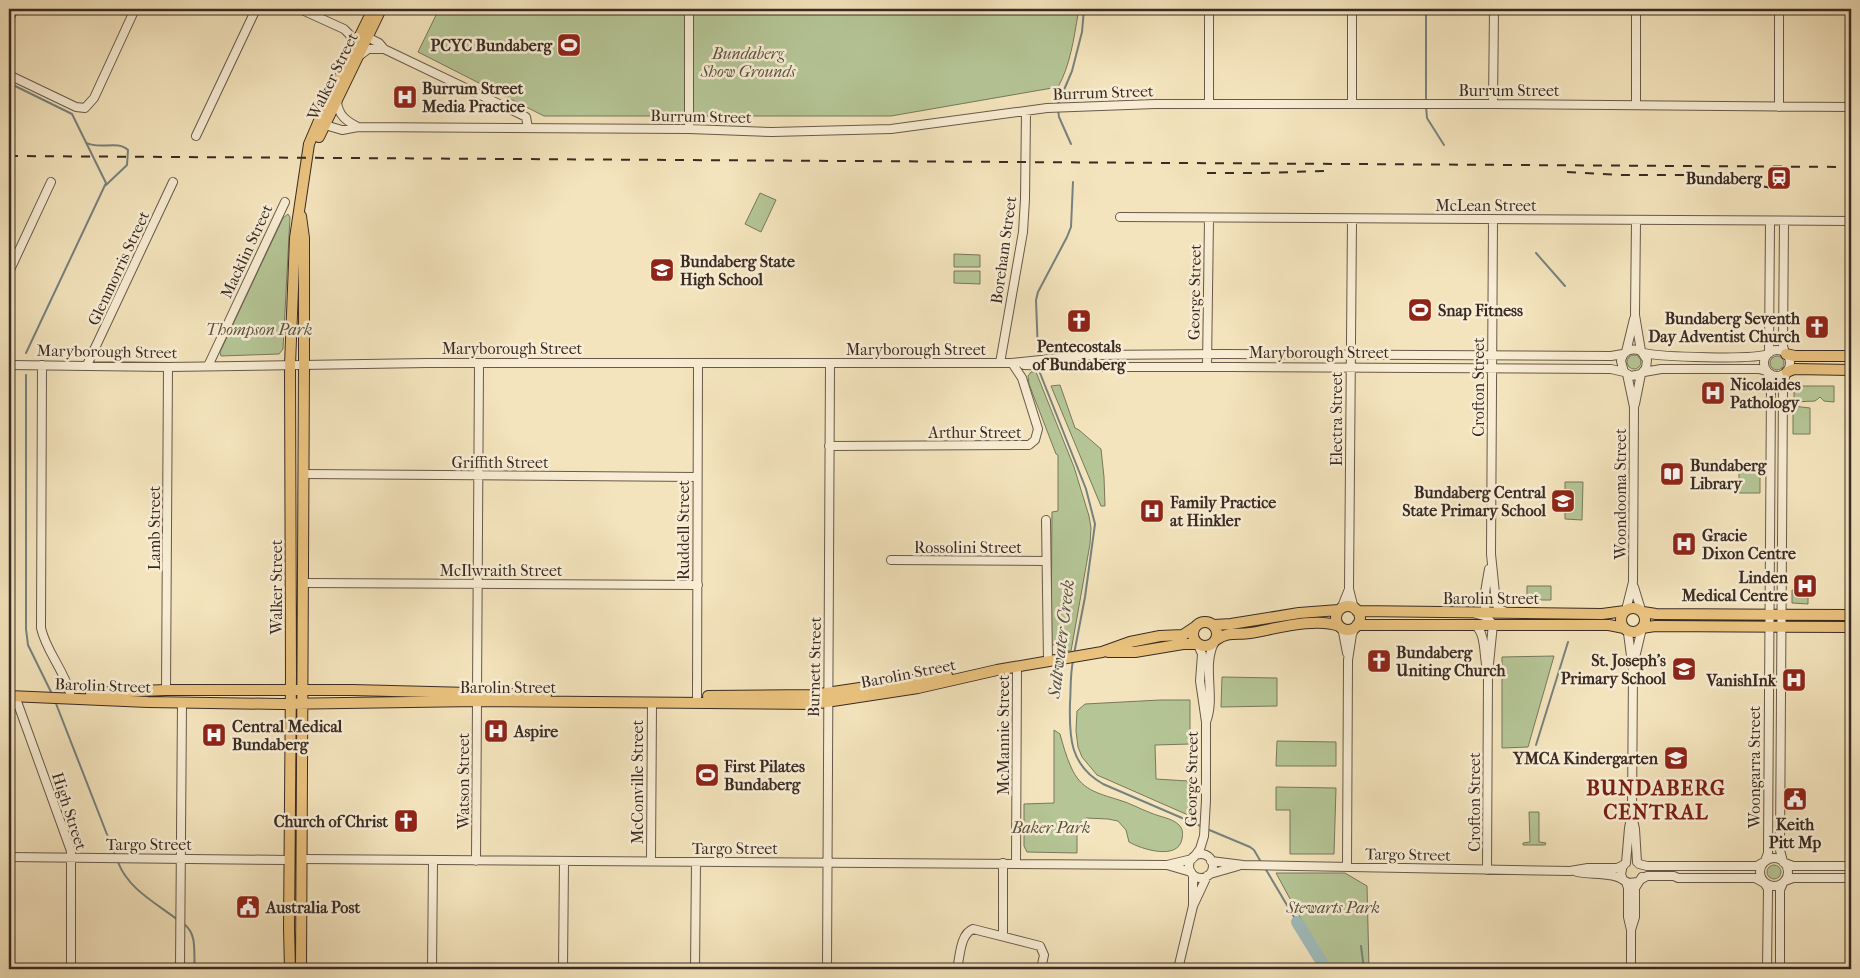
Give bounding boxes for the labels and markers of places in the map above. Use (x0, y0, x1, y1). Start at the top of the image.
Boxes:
sports icon: PCYC Bundaberg (556, 32, 582, 58)
place label: PCYC Bundaberg (431, 36, 552, 56)
place label: Burrum Street Media Practice (421, 79, 525, 116)
hospital icon: Burrum Street Media Practice (392, 84, 418, 110)
station icon: Bundaberg (1766, 165, 1792, 191)
place label: Bundaberg (1686, 169, 1762, 189)
place label: Bundaberg State High School (680, 252, 795, 290)
school or university icon: Bundaberg State High School (649, 257, 675, 283)
sports icon: Snap Fitness (1407, 297, 1433, 323)
place label: Snap Fitness (1438, 301, 1523, 321)
church icon: Pentecostals of Bundaberg (1066, 308, 1092, 334)
place label: Bundaberg Seventh Day Adventist Church (1648, 309, 1801, 347)
church icon: Bundaberg Seventh Day Adventist Church (1804, 314, 1830, 340)
place label: Pentecostals of Bundaberg (1032, 337, 1126, 375)
place label: Nicolaides Pathology (1730, 375, 1801, 413)
hospital icon: Nicolaides Pathology (1700, 380, 1726, 406)
place label: Bundaberg Library (1690, 456, 1767, 494)
library icon: Bundaberg Library (1659, 461, 1685, 487)
place label: Bundaberg Central State Primary School (1402, 483, 1547, 521)
school or university icon: Bundaberg Central State Primary School (1550, 488, 1576, 514)
place label: Family Practice at Hinkler (1169, 493, 1276, 530)
hospital icon: Family Practice at Hinkler (1139, 498, 1165, 524)
place label: Gracie Dixon Centre (1702, 526, 1796, 563)
hospital icon: Gracie Dixon Centre (1671, 531, 1697, 557)
place label: Linden Medical Centre (1681, 568, 1789, 605)
hospital icon: Linden Medical Centre (1792, 573, 1818, 599)
place label: Bundaberg Uniting Church (1395, 643, 1506, 681)
church icon: Bundaberg Uniting Church (1366, 648, 1392, 674)
place label: St. Joseph's Primary School (1561, 651, 1667, 689)
school or university icon: St. Joseph's Primary School (1671, 656, 1697, 682)
hospital icon: VanishInk (1781, 667, 1807, 693)
place label: VanishInk (1706, 671, 1777, 690)
place label: Central Medical Bundaberg (232, 717, 343, 755)
hospital icon: Aspire (483, 718, 509, 744)
hospital icon: Central Medical Bundaberg (201, 722, 227, 748)
place label: Aspire (513, 722, 558, 742)
school or university icon: YMCA Kindergarten (1663, 745, 1689, 771)
place label: YMCA Kindergarten (1512, 749, 1659, 769)
place label: First Pilates Bundaberg (723, 757, 805, 795)
sports icon: First Pilates Bundaberg (694, 762, 720, 788)
public building icon: Keith Pitt Mp (1782, 786, 1808, 812)
church icon: Church of Christ (393, 808, 419, 834)
place label: Church of Christ (274, 812, 388, 831)
place label: Keith Pitt Mp (1769, 815, 1821, 853)
public building icon: Australia Post (235, 894, 261, 920)
place label: Australia Post (265, 898, 360, 917)

